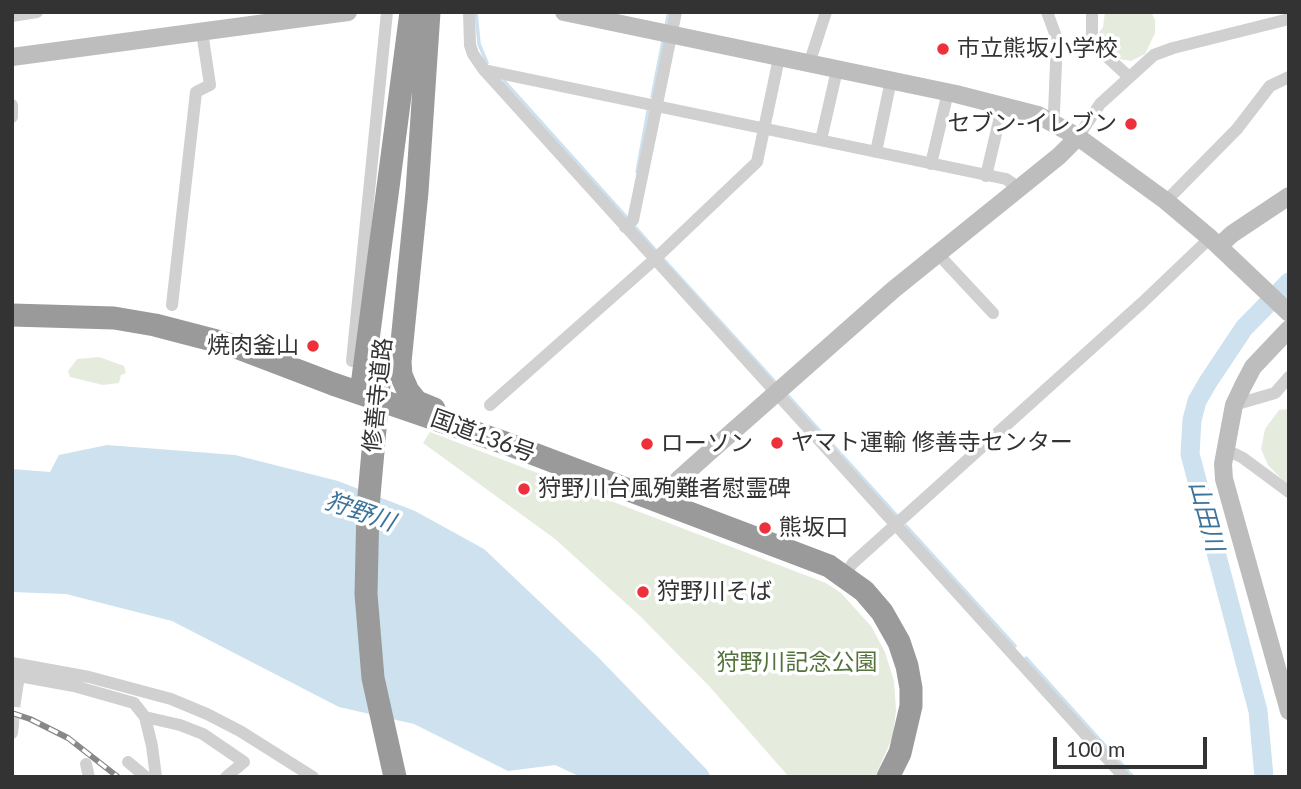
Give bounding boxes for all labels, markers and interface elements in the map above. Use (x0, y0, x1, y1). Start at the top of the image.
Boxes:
place label: 市立熊坂小学校 (957, 35, 1118, 63)
marker: 市立熊坂小学校 (935, 41, 951, 57)
place label: セブン-イレブン (947, 110, 1117, 138)
marker: セブン-イレブン (1123, 116, 1139, 132)
place label: 焼肉釜山 (207, 332, 299, 360)
street label: 修善寺道路 (358, 336, 398, 454)
marker: 焼肉釜山 (305, 338, 321, 354)
street label: 国道136号 (427, 404, 539, 468)
place label: ヤマト運輸 修善寺センター (791, 429, 1073, 457)
place label: ローソン (661, 430, 753, 458)
marker: ヤマト運輸 修善寺センター (769, 435, 785, 451)
marker: ローソン (639, 436, 655, 452)
place label: 狩野川台風殉難者慰霊碑 (538, 475, 791, 503)
water label: 山田川 (1183, 477, 1229, 555)
marker: 狩野川台風殉難者慰霊碑 (516, 481, 532, 497)
water label: 狩野川 (321, 487, 399, 537)
place label: 熊坂口 (779, 514, 848, 542)
marker: 熊坂口 (757, 520, 773, 536)
place label: 狩野川そば (657, 578, 772, 606)
marker: 狩野川そば (635, 584, 651, 600)
park label: 狩野川記念公園 (717, 649, 877, 677)
scale bar (1056, 722, 1210, 766)
text: 100 m (1066, 736, 1125, 761)

